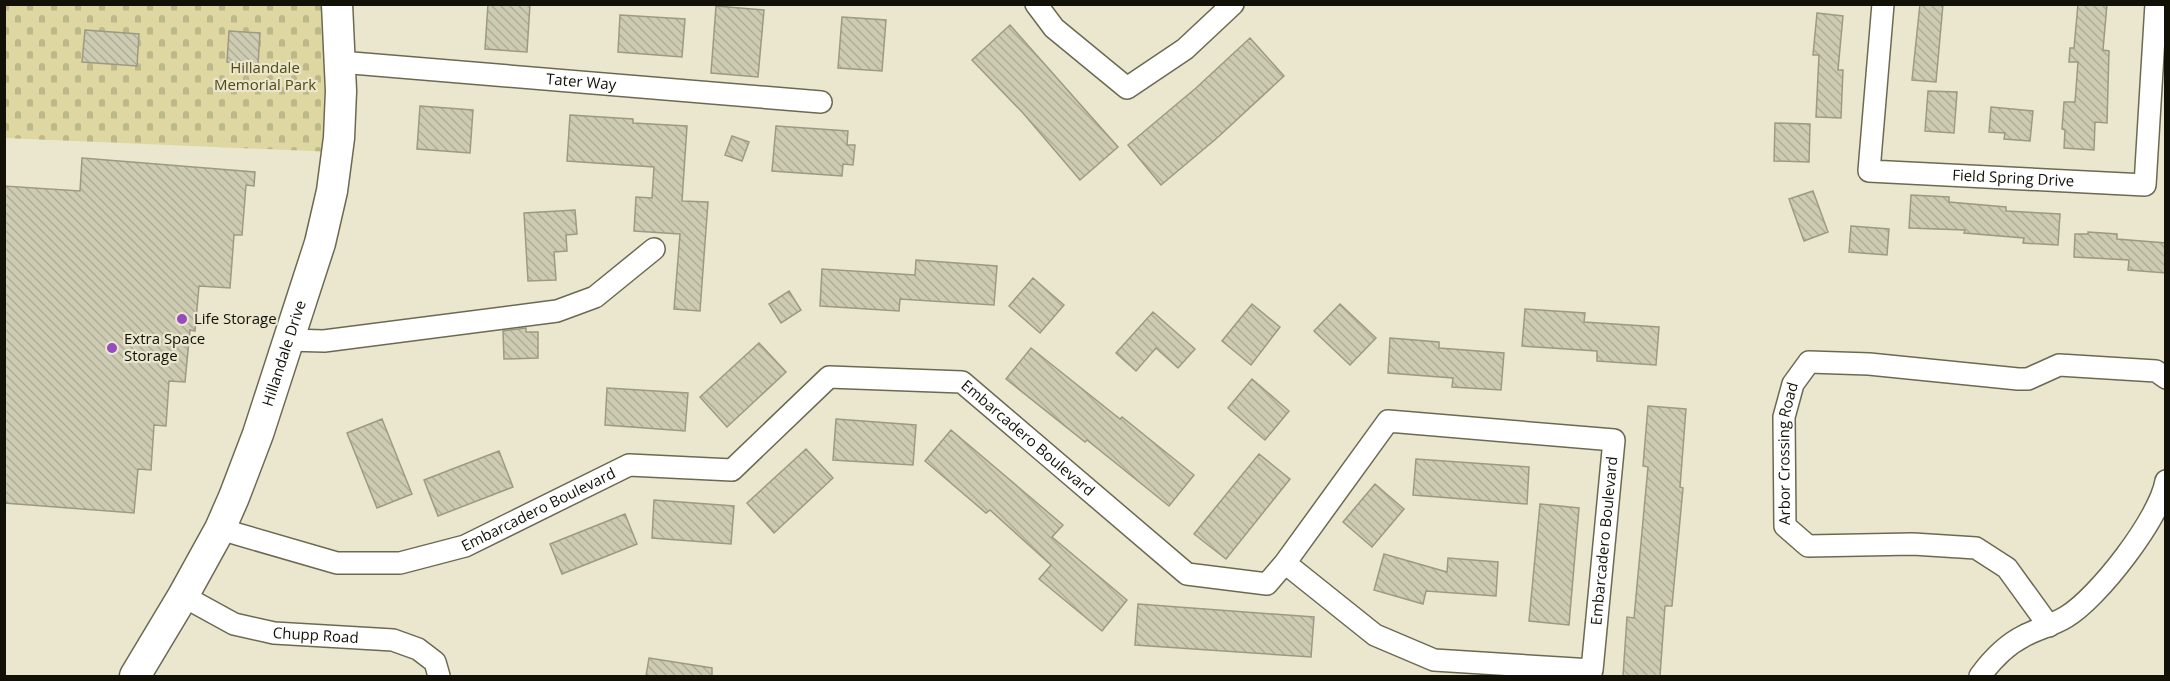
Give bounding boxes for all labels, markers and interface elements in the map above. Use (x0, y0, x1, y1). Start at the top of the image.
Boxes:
park label: Hillandale Memorial Park (214, 57, 316, 94)
street label: Tater Way (545, 68, 618, 94)
street label: Field Spring Drive (1952, 164, 2075, 190)
street label: Hillandale Drive (257, 297, 310, 409)
place label: Life Storage (194, 308, 277, 328)
marker: Life Storage (175, 312, 189, 326)
place label: Extra Space Storage (124, 328, 205, 365)
marker: Extra Space Storage (105, 341, 119, 355)
street label: Embarcadero Boulevard (957, 375, 1099, 500)
street label: Arbor Crossing Road (1773, 380, 1802, 525)
street label: Embarcadero Boulevard (1585, 455, 1621, 626)
street label: Embarcadero Boulevard (458, 462, 618, 555)
street label: Chupp Road (272, 622, 359, 647)

